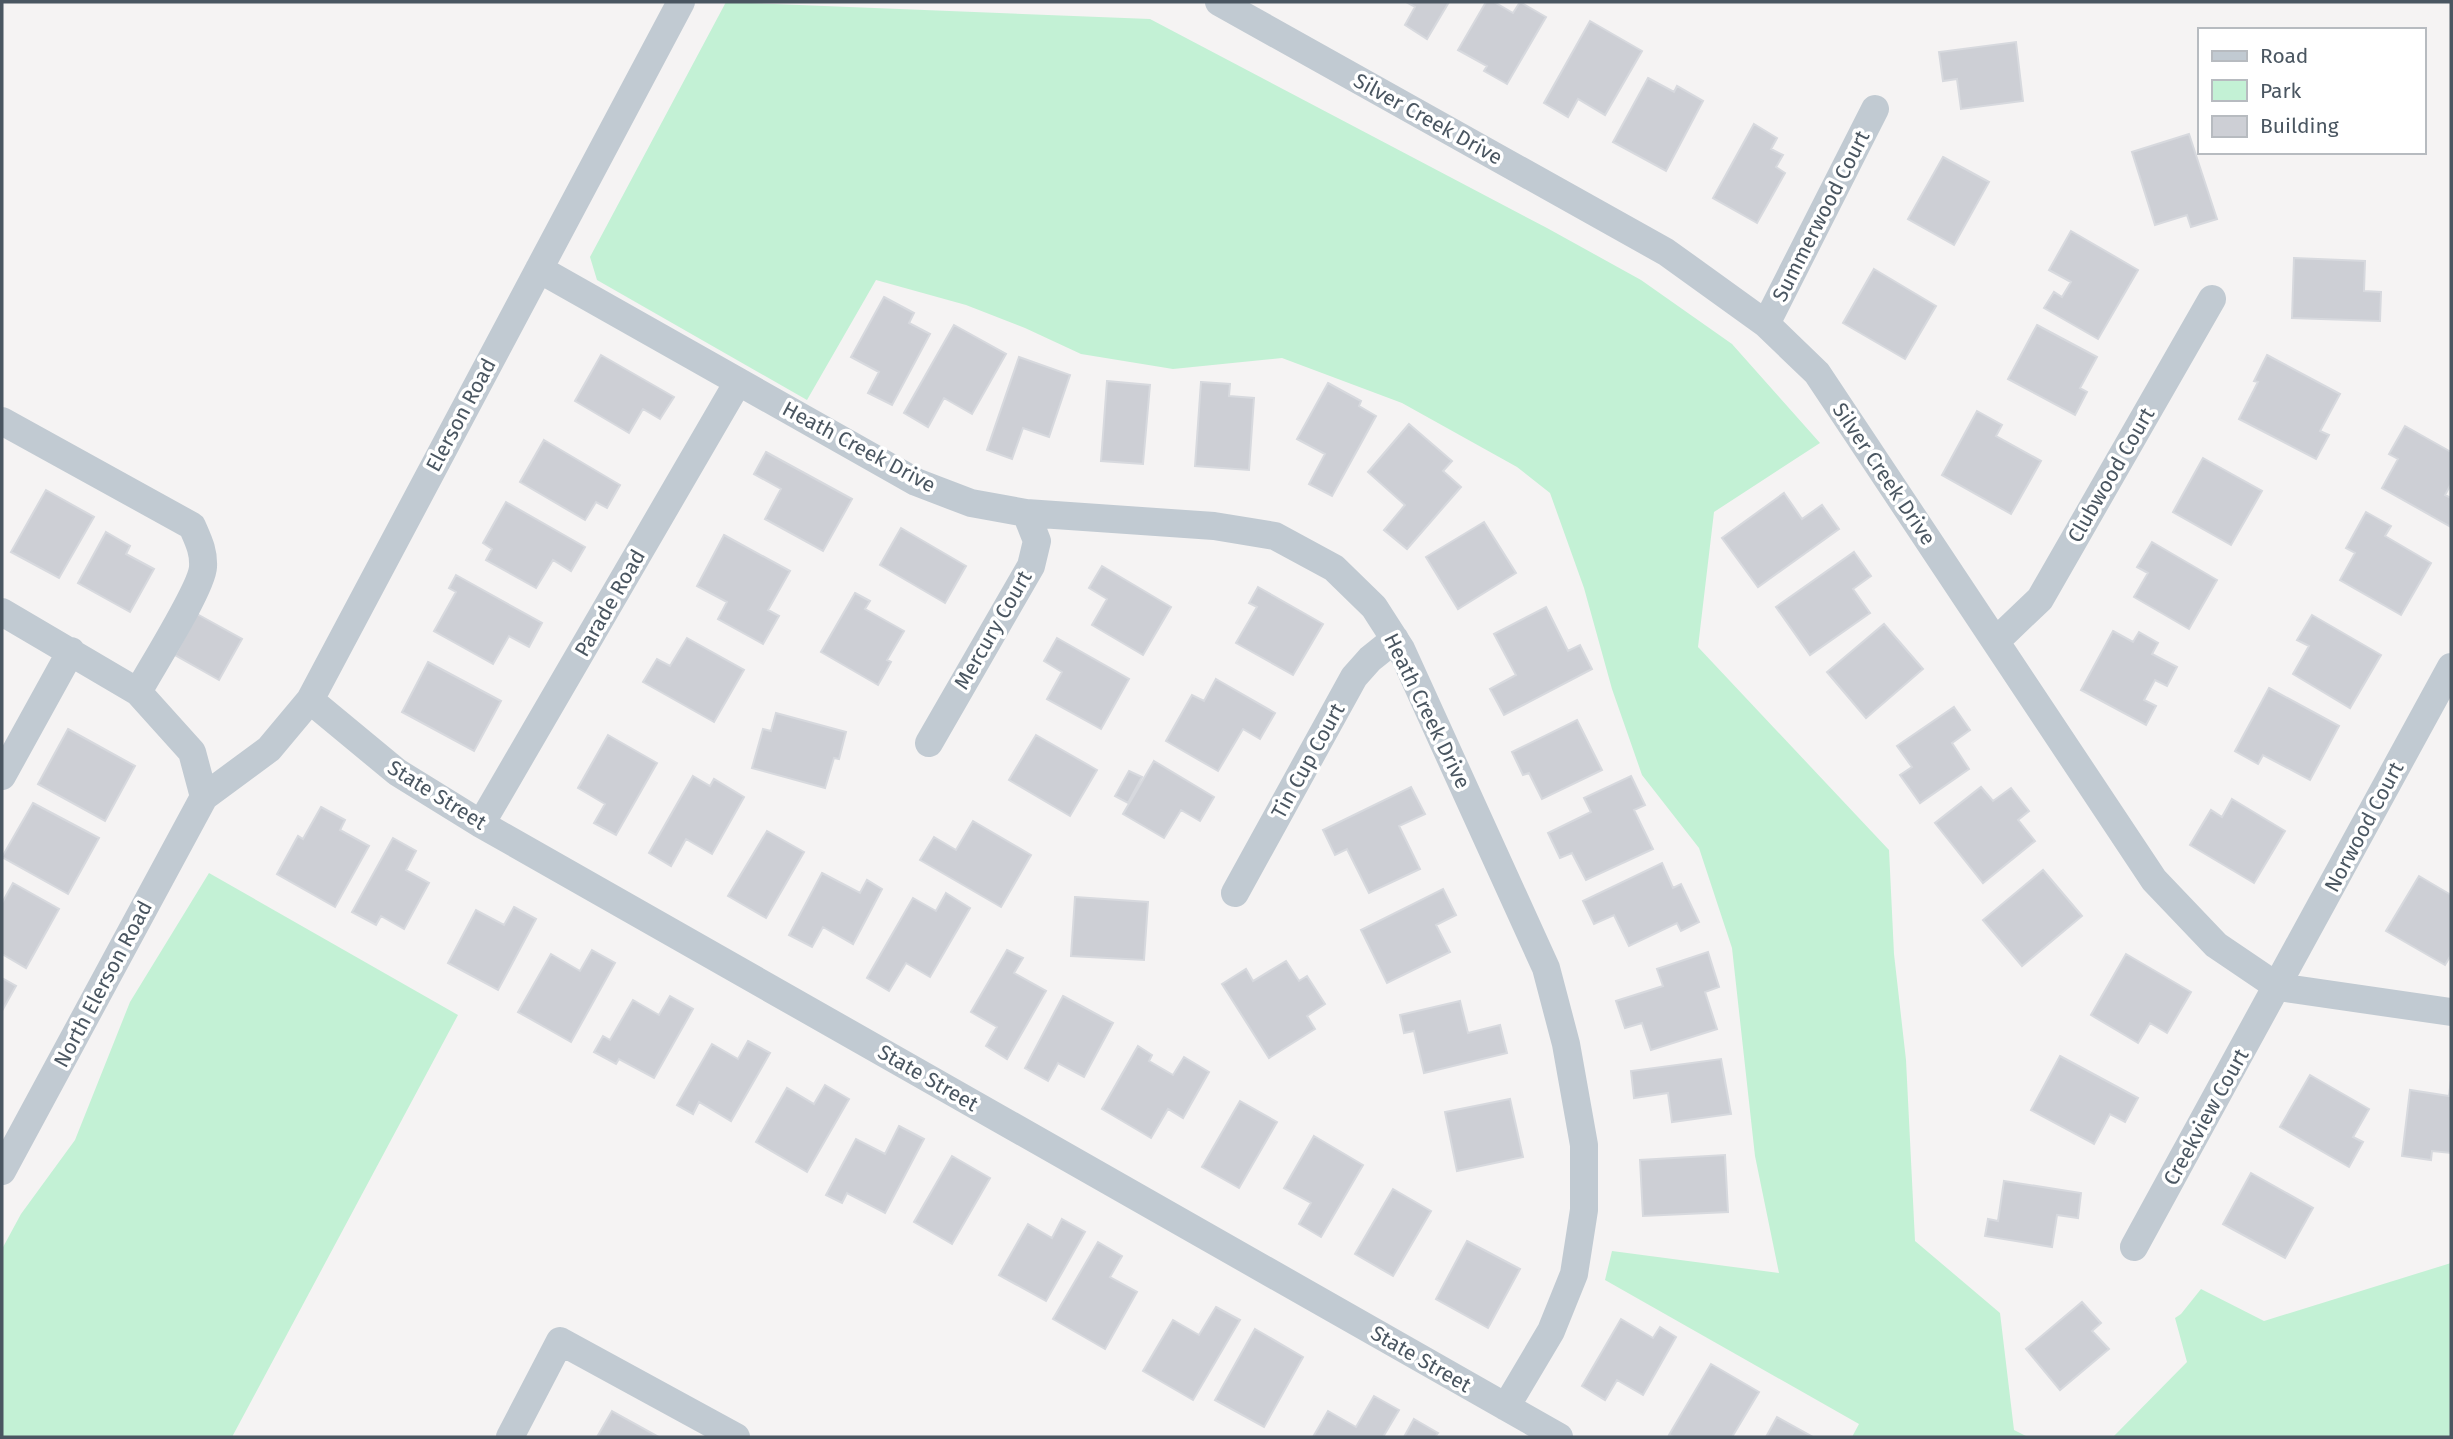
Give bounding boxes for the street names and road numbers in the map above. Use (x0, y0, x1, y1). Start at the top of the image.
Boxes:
street label: Silver Creek Drive (1349, 67, 1507, 171)
street label: Summerwood Court (1767, 126, 1876, 306)
street label: Elerson Road (420, 354, 502, 476)
street label: Heath Creek Drive (778, 396, 940, 498)
street label: Silver Creek Drive (1827, 398, 1941, 550)
street label: Clubwood Court (2062, 402, 2160, 547)
street label: Parade Road (569, 545, 651, 661)
street label: Mercury Court (949, 566, 1038, 694)
street label: Heath Creek Drive (1378, 629, 1476, 793)
street label: Tin Cup Court (1266, 698, 1351, 823)
street label: State Street (383, 754, 492, 836)
street label: Norwood Court (2319, 757, 2409, 897)
street label: North Elerson Road (48, 896, 158, 1072)
street label: State Street (873, 1039, 983, 1117)
street label: Creekview Court (2158, 1044, 2255, 1190)
street label: State Street (1366, 1320, 1476, 1398)

